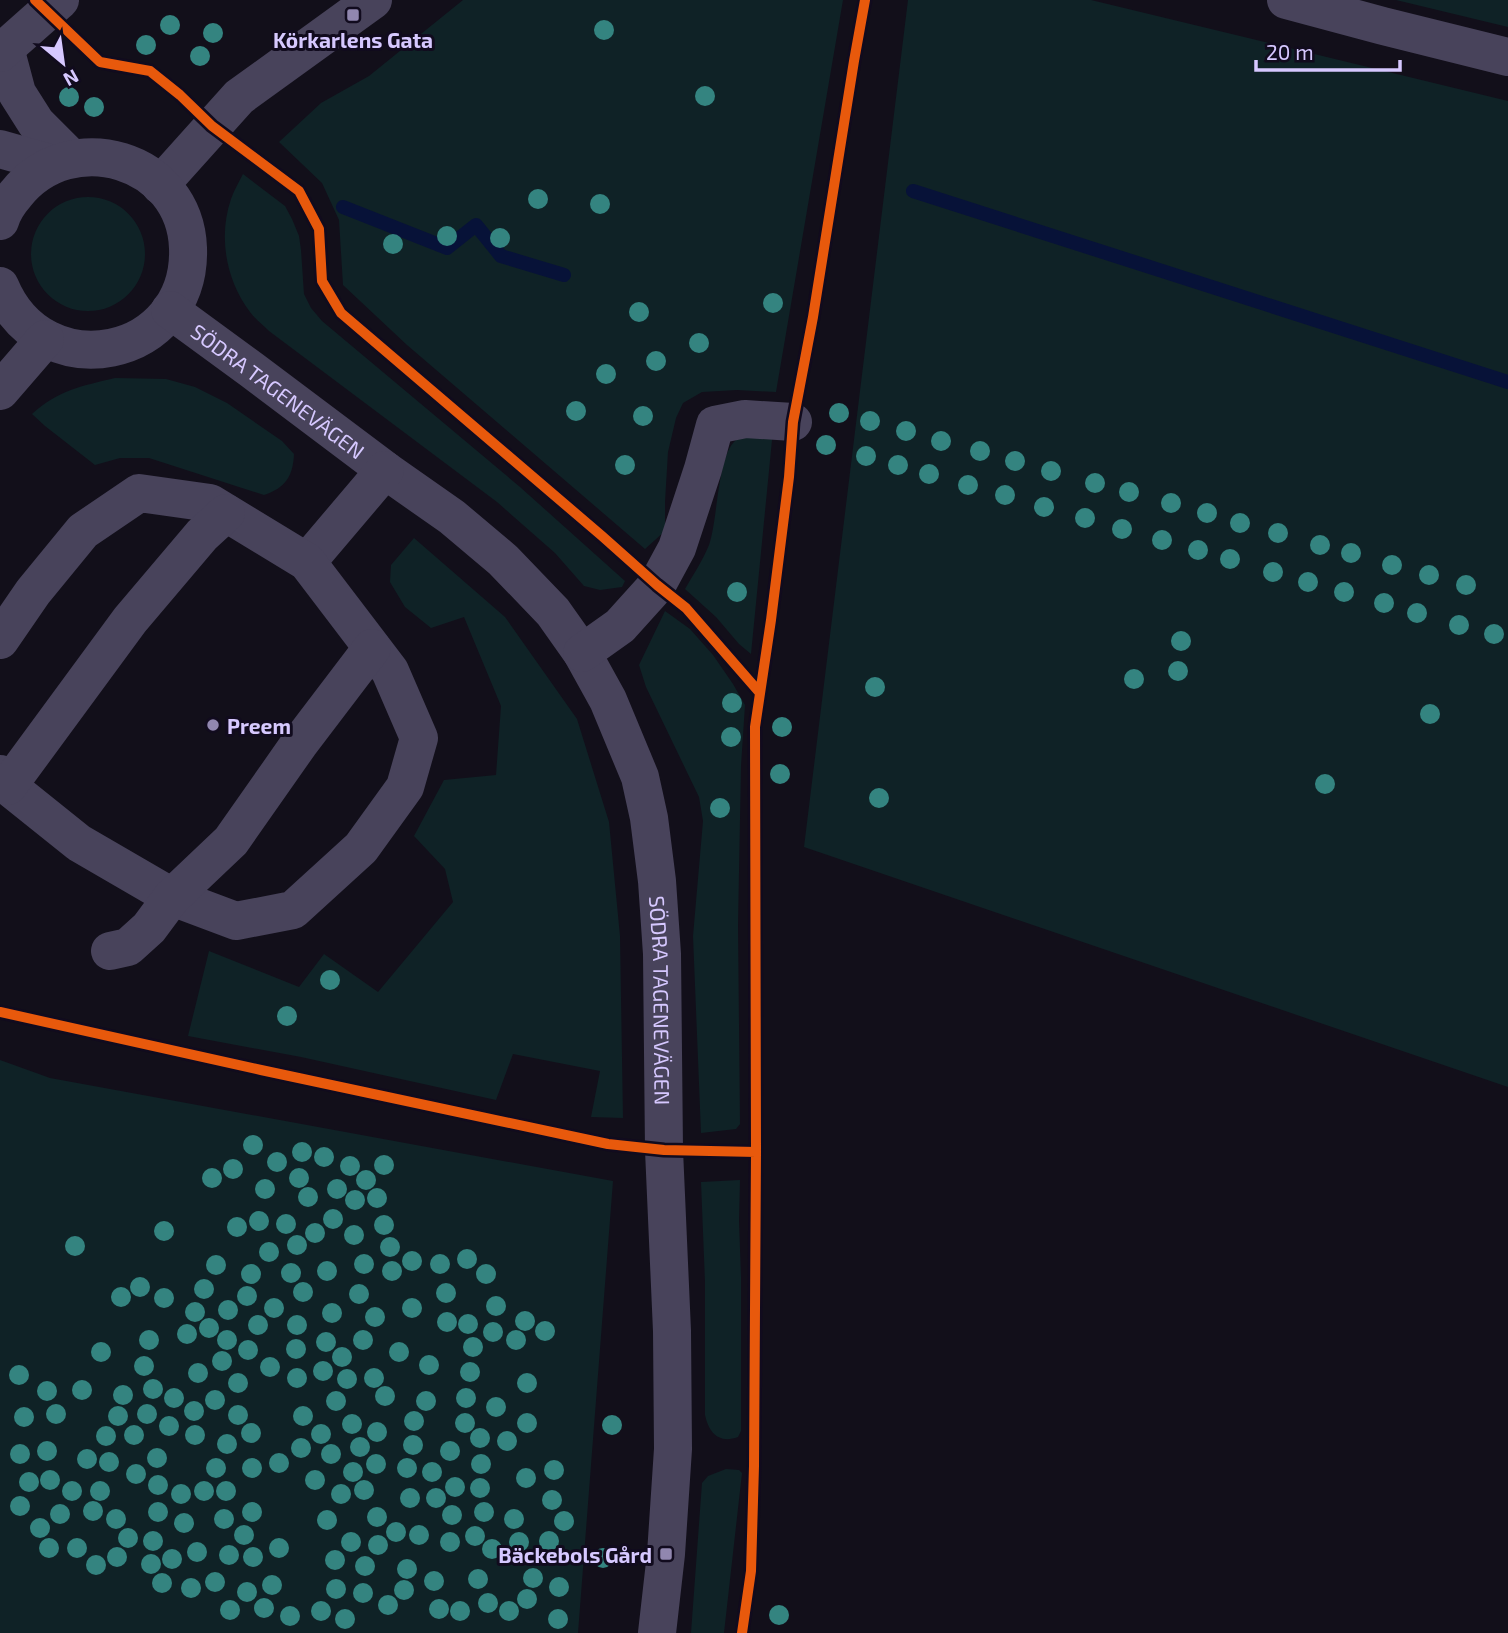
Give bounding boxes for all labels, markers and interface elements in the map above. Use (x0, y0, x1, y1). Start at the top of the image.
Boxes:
marker: Körkarlens Gata (345, 7, 361, 23)
place label: Körkarlens Gata (273, 27, 433, 52)
north arrow (28, 28, 98, 98)
scale bar (1256, 28, 1400, 72)
text: 20 m (1266, 39, 1314, 64)
text: N (60, 65, 83, 92)
street label: SÖDRA TAGENEVÄGEN (187, 318, 370, 463)
place label: Preem (227, 713, 291, 738)
marker: Preem (205, 717, 221, 733)
street label: SÖDRA TAGENEVÄGEN (646, 895, 676, 1105)
place label: Bäckebols Gård (498, 1542, 652, 1567)
marker: Bäckebols Gård (658, 1546, 674, 1562)

